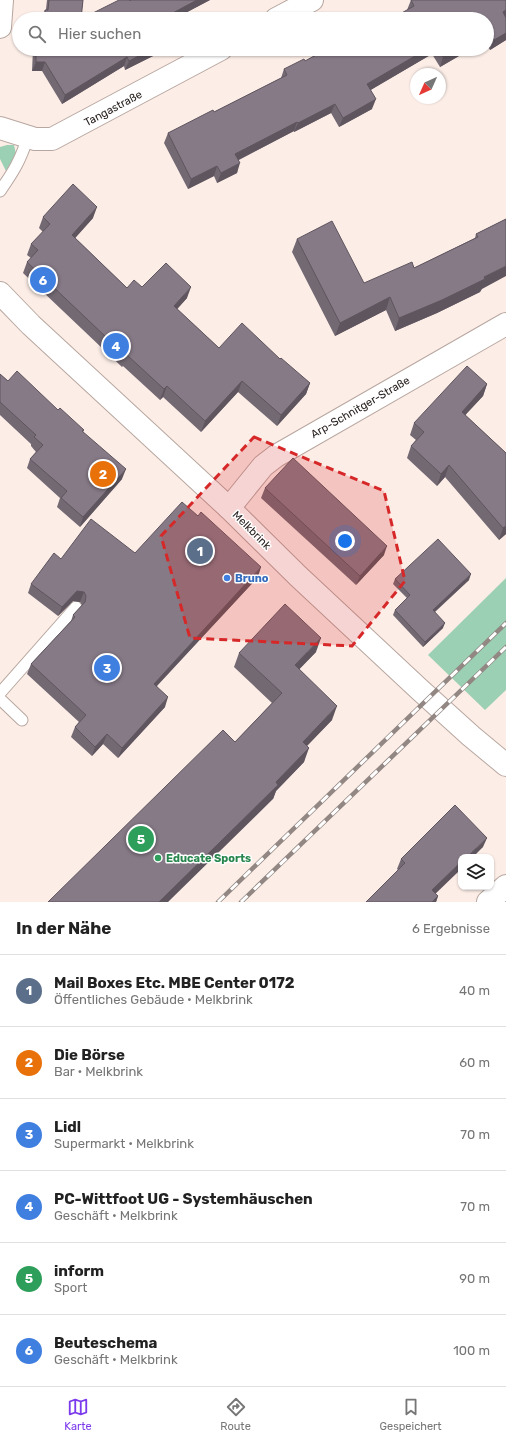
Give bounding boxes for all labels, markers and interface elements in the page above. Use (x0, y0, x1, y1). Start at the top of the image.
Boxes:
search box (12, 12, 494, 56)
icon: search (26, 23, 48, 45)
text: Hier suchen (58, 25, 141, 43)
north arrow (410, 68, 446, 104)
street label: Tangastraße (82, 88, 144, 129)
pin: 6 (30, 265, 56, 295)
pin: 4 (103, 331, 129, 361)
street label: Arp-Schnitger-Straße (308, 374, 412, 441)
pin: 2 (90, 459, 116, 489)
street label: Melkbrink (230, 508, 274, 552)
your location (335, 531, 355, 551)
pin: 1 (187, 536, 213, 566)
place label: Bruno (235, 572, 269, 585)
marker: Bruno (222, 573, 232, 583)
pin: 3 (94, 653, 120, 683)
pin: 5 (128, 824, 154, 854)
place label: Educate Sports (166, 852, 251, 865)
marker: Educate Sports (153, 853, 163, 863)
map controls (458, 854, 494, 890)
button: layers (458, 854, 494, 890)
text: In der Nähe (16, 918, 111, 938)
text: 6 Ergebnisse (412, 921, 490, 936)
text: Mail Boxes Etc. MBE Center 0172 (54, 974, 295, 992)
text: 1 (26, 983, 32, 998)
text: 40 m (459, 983, 490, 998)
text: Öffentliches Gebäude · Melkbrink (54, 992, 253, 1007)
text: Die Börse (54, 1046, 125, 1064)
text: 2 (25, 1055, 33, 1070)
text: 60 m (459, 1055, 490, 1070)
text: Bar · Melkbrink (54, 1064, 143, 1079)
text: Lidl (54, 1118, 81, 1136)
text: 3 (25, 1127, 33, 1142)
text: 70 m (460, 1127, 490, 1142)
text: Supermarkt · Melkbrink (54, 1136, 194, 1151)
text: PC-Wittfoot UG - Systemhäuschen (54, 1190, 313, 1208)
text: 4 (25, 1199, 33, 1214)
text: 70 m (460, 1199, 490, 1214)
text: Geschäft · Melkbrink (54, 1208, 178, 1223)
text: inform (54, 1262, 104, 1280)
text: 5 (25, 1271, 33, 1286)
text: 90 m (459, 1271, 490, 1286)
text: Sport (54, 1280, 87, 1295)
text: Beuteschema (54, 1334, 157, 1352)
text: 6 (25, 1343, 33, 1358)
text: 100 m (453, 1343, 490, 1358)
text: Geschäft · Melkbrink (54, 1352, 178, 1367)
tab: Karte (64, 1396, 92, 1433)
tab: Route (220, 1396, 251, 1433)
tab: Gespeichert (380, 1396, 442, 1433)

